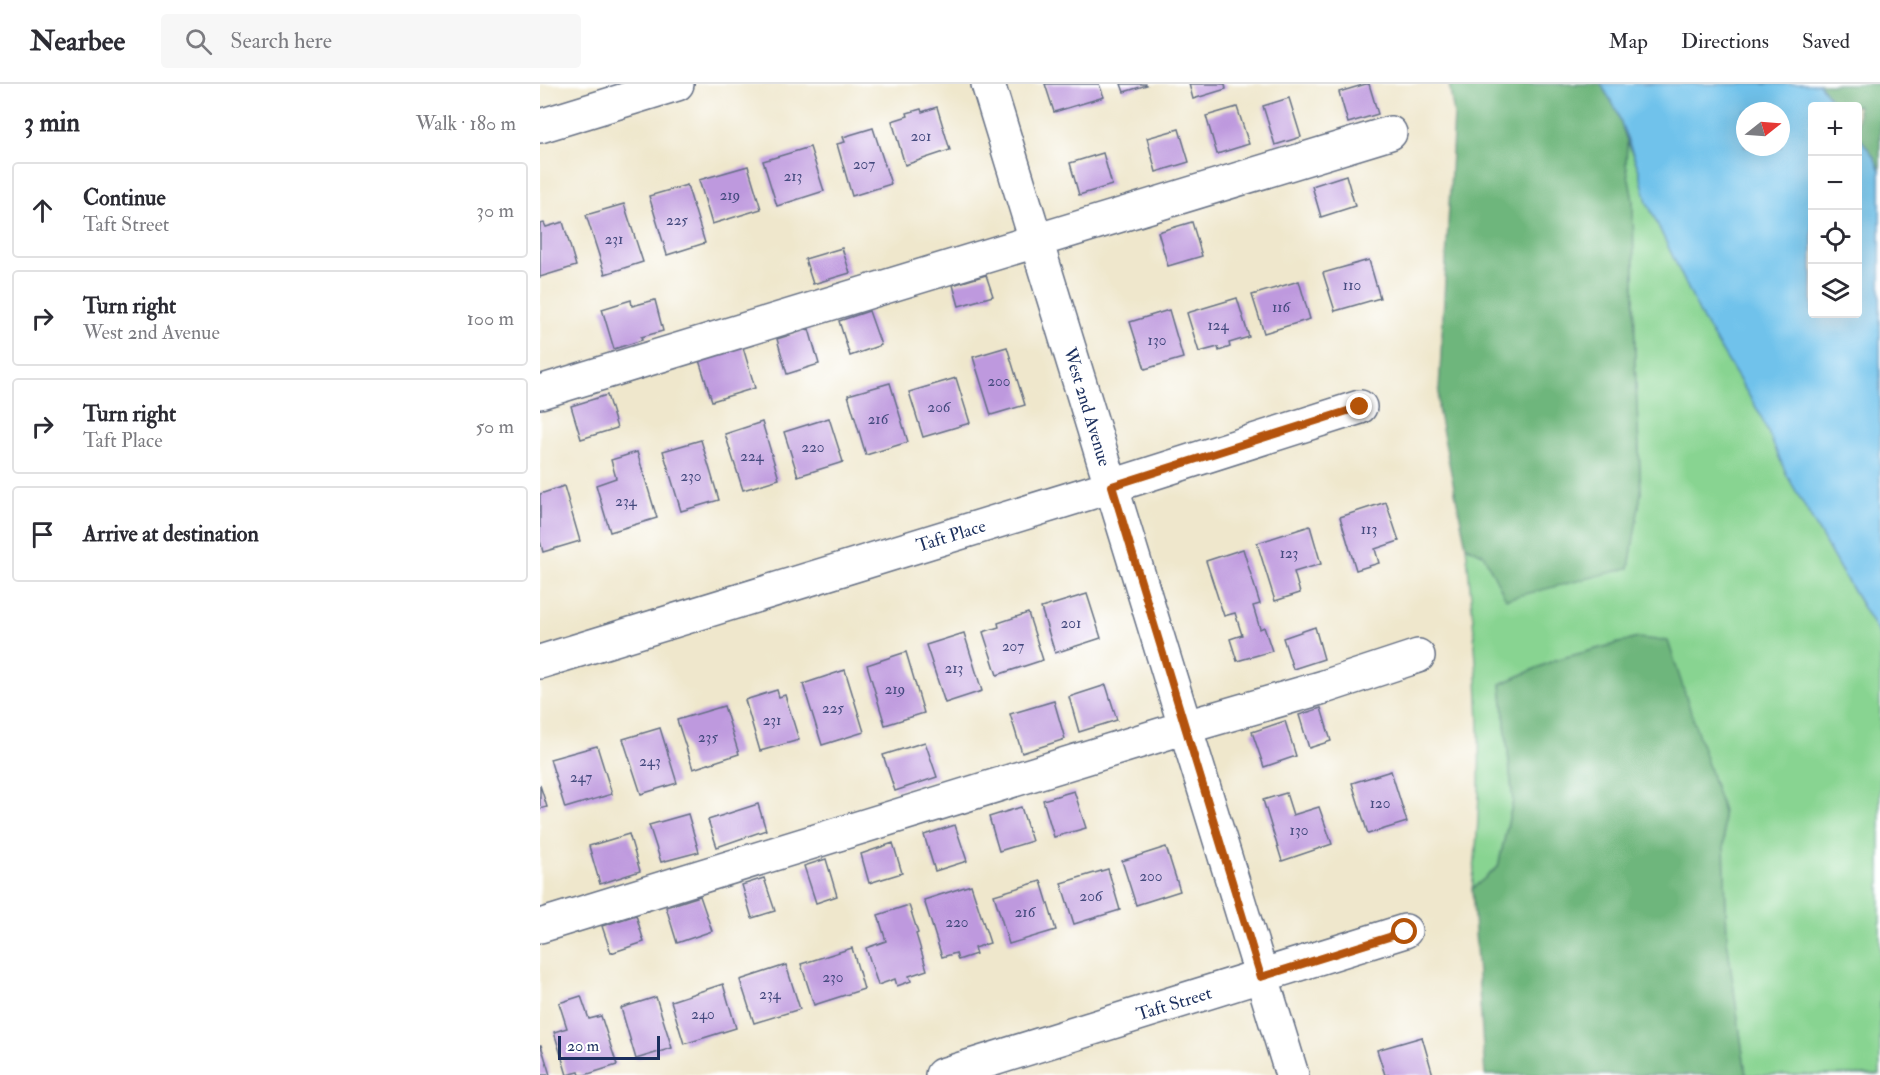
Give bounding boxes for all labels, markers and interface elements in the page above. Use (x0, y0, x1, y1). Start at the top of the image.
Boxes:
search box (161, 14, 581, 68)
text: Nearbee (30, 24, 125, 59)
icon: search (182, 25, 215, 58)
text: Search here (230, 27, 332, 55)
text: Map (1608, 28, 1648, 55)
text: Directions (1681, 28, 1769, 55)
text: Saved (1802, 28, 1850, 55)
north arrow (1736, 102, 1790, 156)
map controls (1808, 102, 1862, 318)
button: + (1808, 102, 1862, 156)
text: 3 min (24, 107, 80, 139)
text: Walk · 180 m (416, 111, 516, 136)
house number: 201 (911, 127, 931, 146)
house number: 207 (853, 155, 875, 174)
button: − (1808, 156, 1862, 210)
house number: 213 (784, 167, 802, 186)
text: Continue (83, 184, 166, 212)
house number: 219 (720, 186, 740, 205)
icon: ahead (26, 194, 59, 227)
text: 30 m (476, 198, 514, 223)
button: locate (1808, 210, 1862, 264)
house number: 225 (666, 211, 688, 230)
text: Taft Street (83, 212, 169, 237)
house number: 231 (605, 230, 623, 249)
button: layers (1808, 264, 1862, 318)
house number: 110 (1343, 276, 1361, 295)
text: Turn right (83, 292, 176, 320)
house number: 116 (1272, 298, 1292, 317)
icon: right (26, 302, 59, 335)
text: 100 m (467, 306, 514, 331)
house number: 124 (1207, 316, 1229, 335)
text: West 2nd Avenue (83, 320, 220, 345)
house number: 130 (1148, 331, 1166, 350)
street label: West 2nd Avenue (1058, 344, 1116, 470)
house number: 200 (988, 372, 1010, 391)
route end (1346, 393, 1372, 419)
house number: 206 (928, 398, 952, 417)
text: Turn right (83, 400, 176, 428)
icon: right (26, 410, 59, 443)
house number: 216 (868, 410, 890, 429)
text: 50 m (475, 414, 514, 439)
text: Taft Place (83, 428, 163, 453)
house number: 220 (802, 438, 824, 457)
house number: 224 (740, 447, 765, 466)
house number: 230 (680, 467, 702, 486)
house number: 234 (615, 492, 638, 511)
street label: Taft Place (913, 514, 989, 557)
icon: arrive (26, 518, 59, 551)
text: Arrive at destination (83, 520, 259, 548)
house number: 113 (1361, 520, 1377, 539)
house number: 123 (1280, 544, 1298, 563)
house number: 201 (1061, 614, 1081, 633)
house number: 207 (1002, 637, 1024, 656)
house number: 213 (945, 659, 963, 678)
house number: 219 (885, 680, 905, 699)
house number: 225 (822, 699, 844, 718)
house number: 231 (763, 711, 781, 730)
house number: 235 (698, 728, 718, 747)
house number: 243 (639, 752, 661, 771)
house number: 247 (570, 768, 592, 787)
house number: 120 (1370, 794, 1390, 813)
house number: 130 (1290, 821, 1308, 840)
house number: 200 (1140, 867, 1162, 886)
house number: 206 (1080, 887, 1104, 906)
house number: 216 (1015, 903, 1037, 922)
house number: 220 (946, 913, 968, 932)
route start (1391, 918, 1417, 944)
house number: 230 (822, 968, 844, 987)
street label: Taft Street (1134, 982, 1215, 1026)
house number: 234 (759, 985, 782, 1004)
house number: 240 (691, 1005, 715, 1024)
scale bar (558, 1033, 660, 1060)
text: 20 m (567, 1036, 599, 1056)

